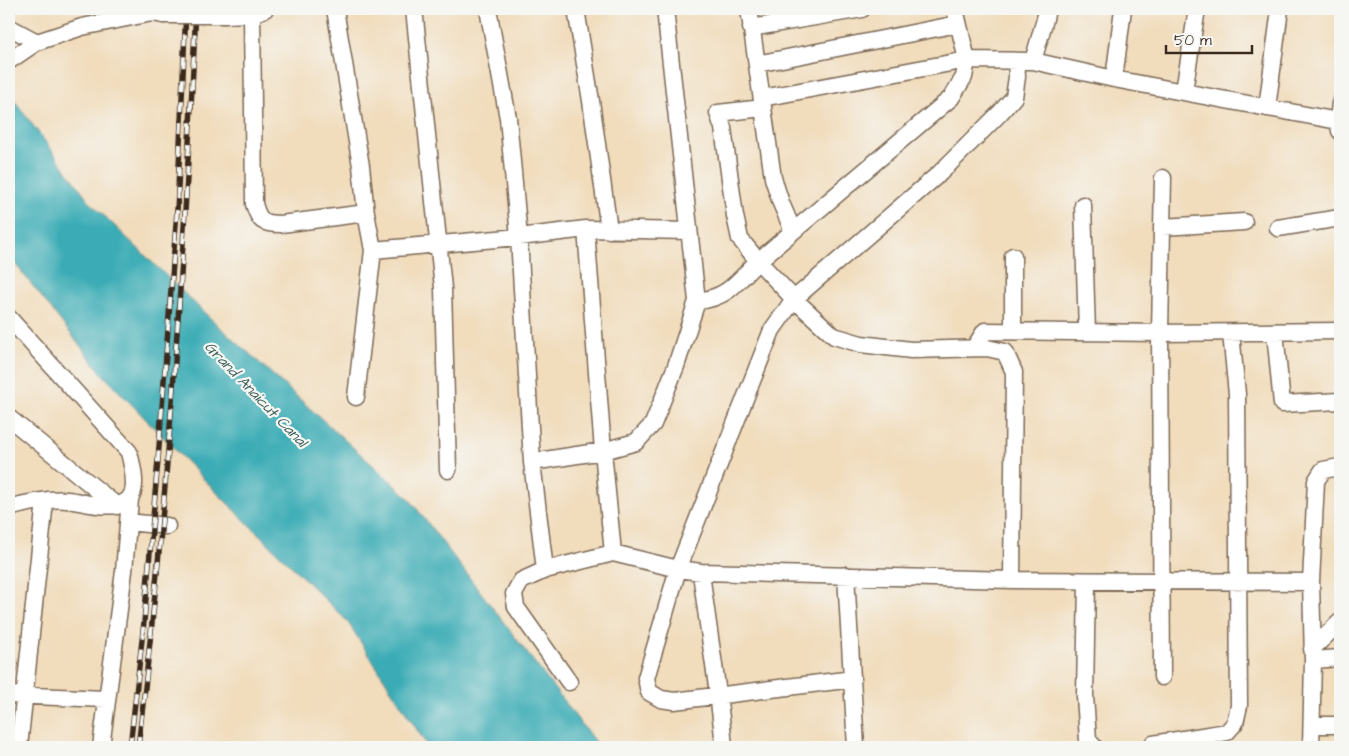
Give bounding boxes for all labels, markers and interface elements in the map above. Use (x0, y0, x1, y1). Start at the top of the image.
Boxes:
scale bar (1166, 22, 1253, 54)
text: 50 m (1174, 30, 1212, 51)
water label: Grand Anaicut Canal (200, 337, 313, 453)

